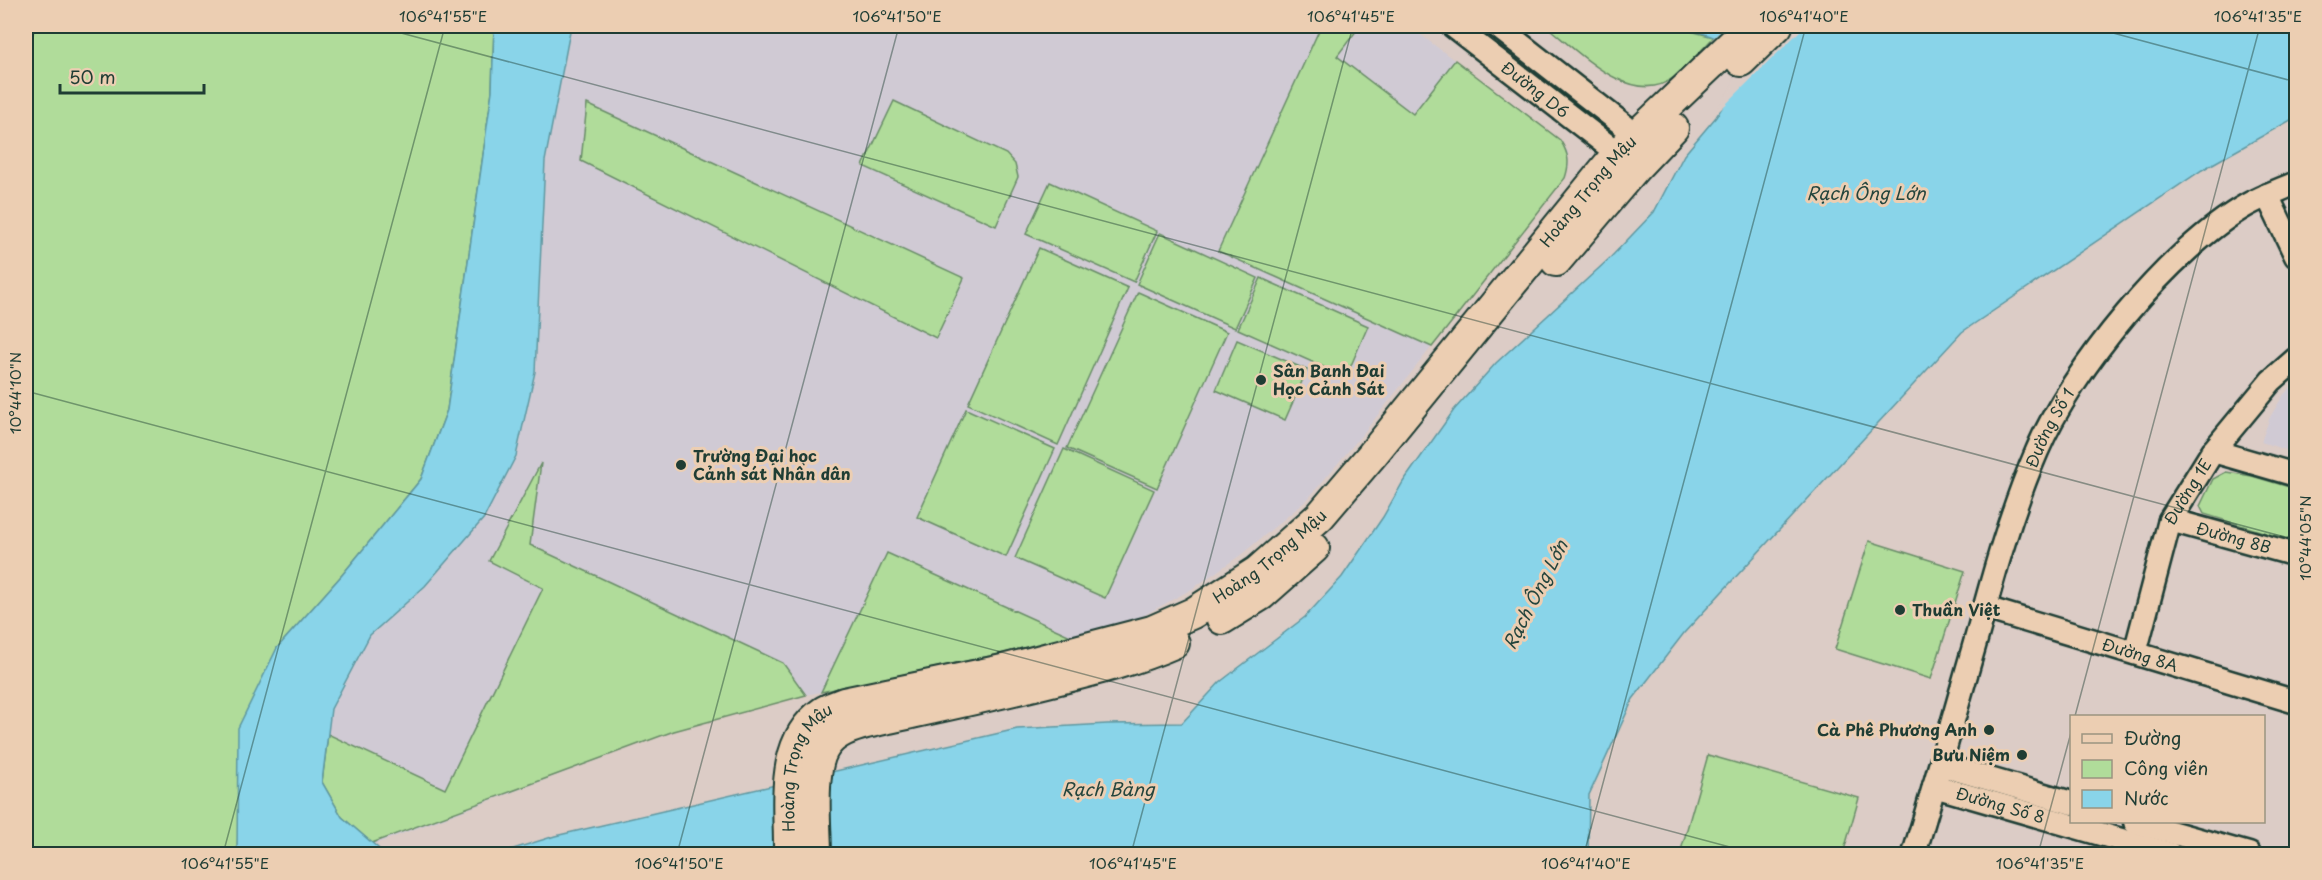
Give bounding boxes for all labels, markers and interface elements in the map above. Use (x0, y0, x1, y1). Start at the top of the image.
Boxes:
text: 106°41'55"E (399, 4, 487, 27)
text: 106°41'50"E (852, 4, 942, 27)
text: 106°41'45"E (1307, 4, 1395, 27)
text: 106°41'40"E (1759, 4, 1849, 27)
text: 106°41'35"E (2214, 4, 2302, 27)
street label: Đường D6 (1497, 55, 1575, 123)
scale bar (60, 57, 204, 95)
text: 50 m (69, 63, 116, 90)
street label: Hoàng Trọng Mậu (1533, 129, 1641, 252)
water label: Rạch Ông Lớn (1806, 179, 1927, 206)
text: 10°44'10"N (3, 352, 26, 434)
place label: Sân Banh Đại Học Cảnh Sát (1273, 358, 1385, 400)
marker: Sân Banh Đại Học Cảnh Sát (1254, 373, 1268, 387)
street label: Đường Số 1 (2018, 383, 2079, 471)
place label: Trường Đại học Cảnh sát Nhân dân (693, 443, 851, 485)
street label: Đường 1E (2157, 453, 2217, 529)
marker: Trường Đại học Cảnh sát Nhân dân (674, 458, 688, 472)
text: 10°44'05"N (2293, 495, 2316, 581)
street label: Hoàng Trọng Mậu (1207, 504, 1332, 608)
street label: Đường 8B (2194, 515, 2274, 559)
water label: Rạch Ông Lớn (1496, 534, 1574, 654)
place label: Thuần Việt (1912, 597, 2001, 621)
marker: Thuần Việt (1893, 603, 1907, 617)
street label: Đường 8A (2099, 631, 2181, 677)
street label: Hoàng Trọng Mậu (775, 696, 836, 832)
legend (2070, 715, 2265, 823)
place label: Cà Phê Phương Anh (1817, 717, 1977, 741)
marker: Cà Phê Phương Anh (1982, 723, 1996, 737)
text: Đường (2124, 724, 2181, 751)
place label: Bưu Niệm (1933, 742, 2010, 766)
marker: Bưu Niệm (2015, 748, 2029, 762)
text: Công viên (2124, 754, 2208, 781)
water label: Rạch Bàng (1062, 775, 1156, 802)
street label: Đường Số 8 (1953, 780, 2048, 828)
text: Nước (2124, 784, 2168, 811)
text: 106°41'55"E (181, 851, 269, 874)
text: 106°41'50"E (634, 851, 724, 874)
text: 106°41'45"E (1089, 851, 1177, 874)
text: 106°41'40"E (1541, 851, 1631, 874)
text: 106°41'35"E (1996, 851, 2084, 874)

